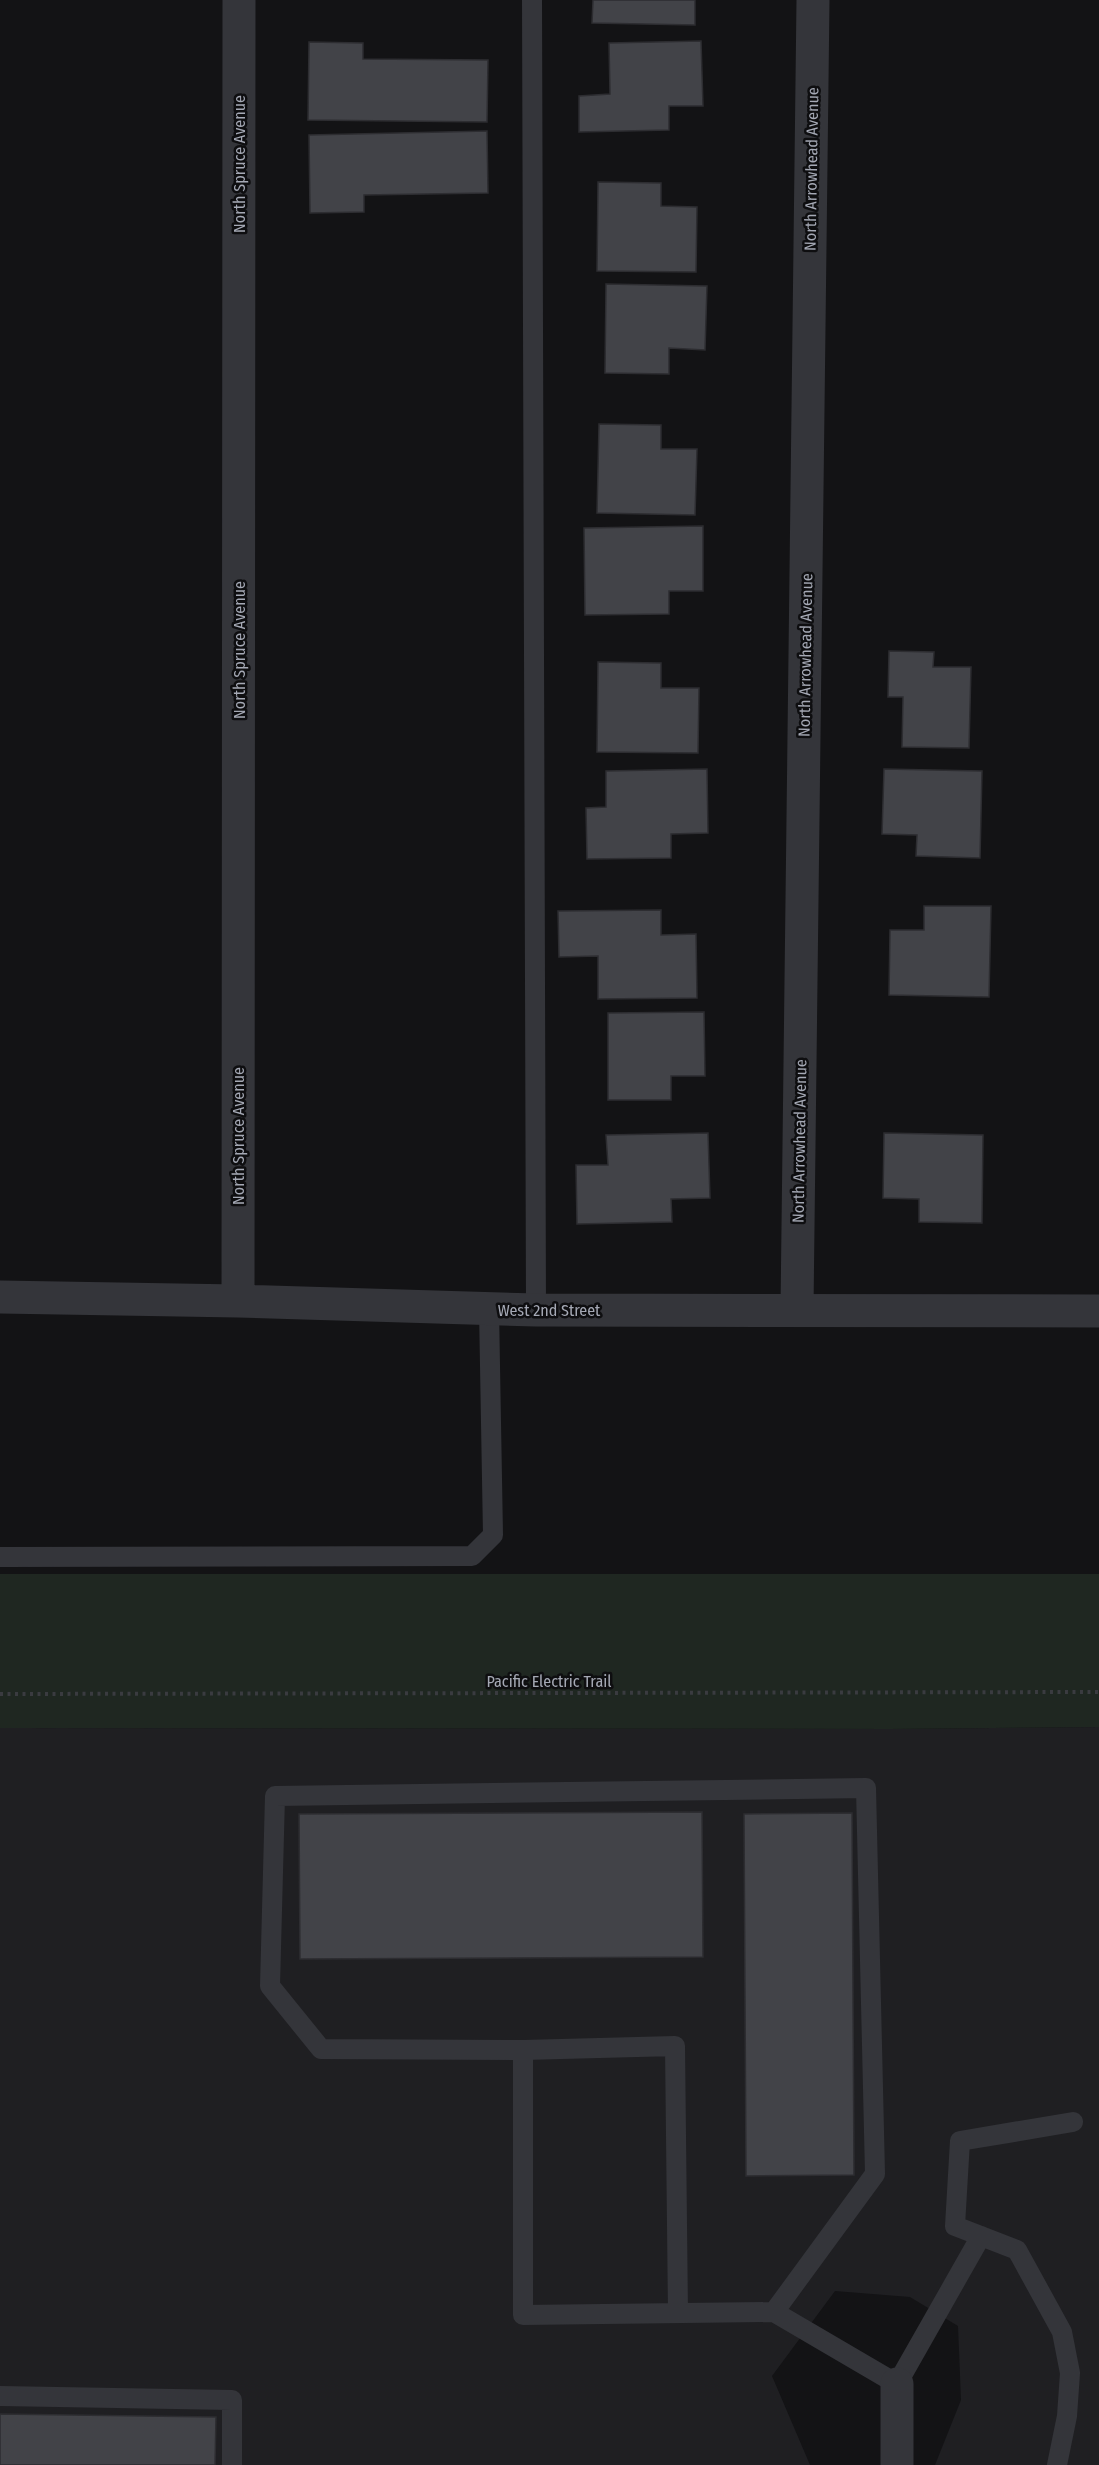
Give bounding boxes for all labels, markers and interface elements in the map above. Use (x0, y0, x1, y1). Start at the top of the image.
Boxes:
street label: North Arrowhead Avenue (801, 87, 822, 251)
street label: North Spruce Avenue (230, 95, 249, 233)
street label: North Arrowhead Avenue (795, 573, 816, 737)
street label: North Spruce Avenue (230, 581, 249, 719)
street label: North Arrowhead Avenue (789, 1059, 810, 1223)
street label: North Spruce Avenue (229, 1067, 248, 1205)
street label: West 2nd Street (498, 1301, 601, 1320)
street label: Pacific Electric Trail (486, 1672, 612, 1691)

